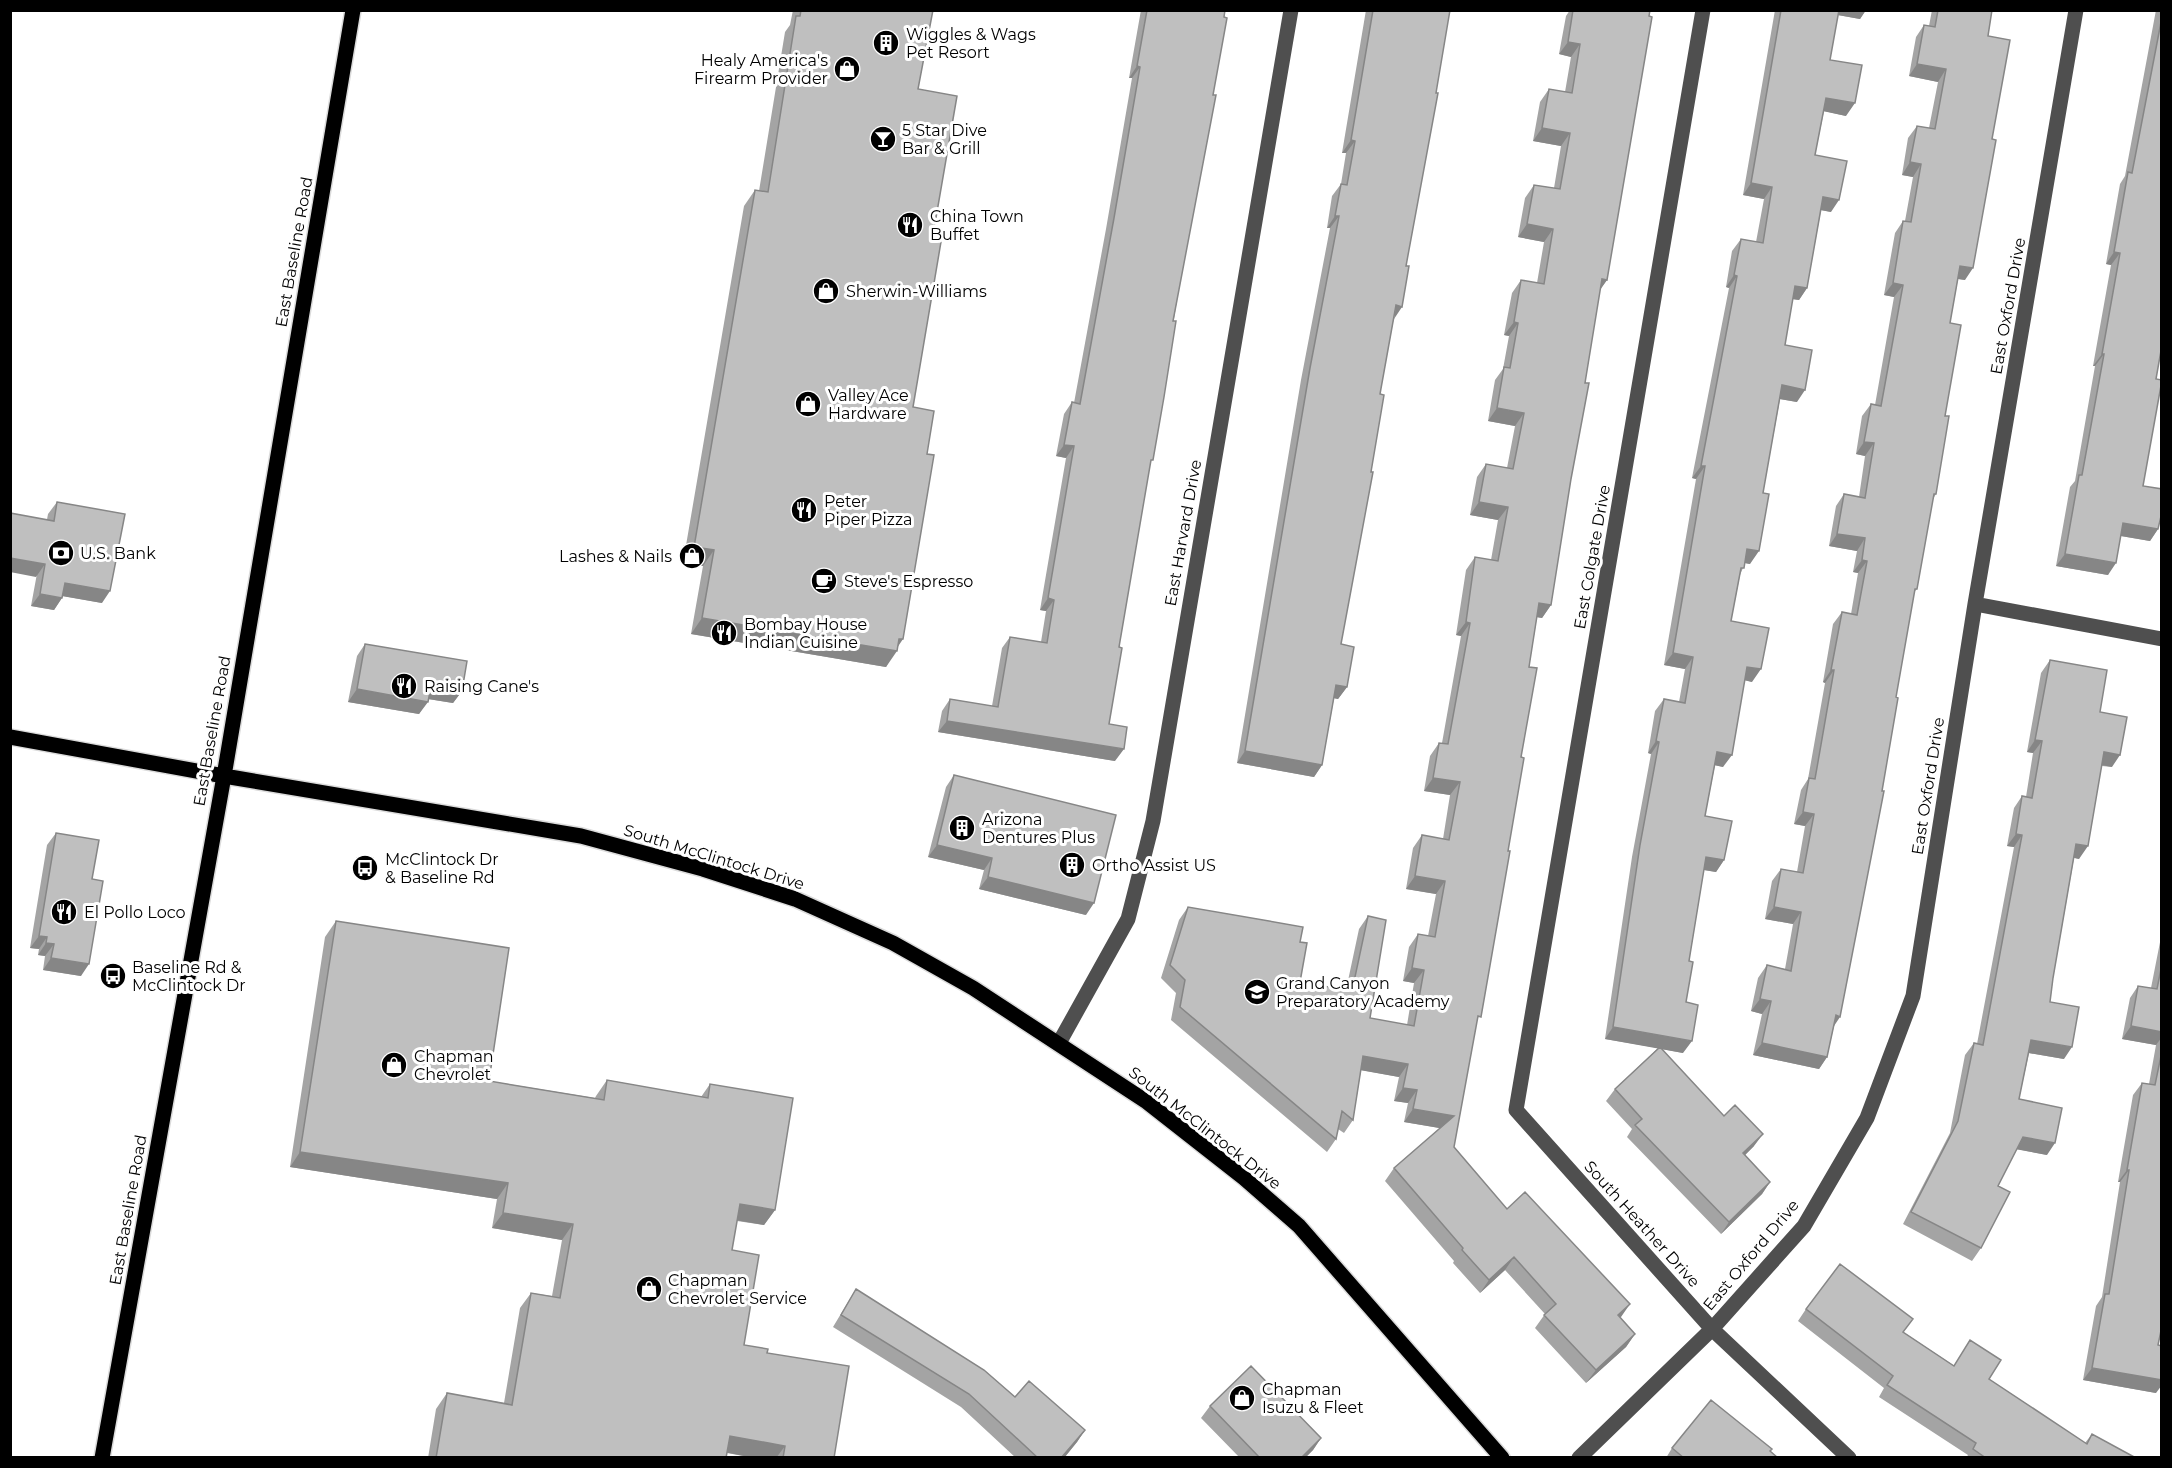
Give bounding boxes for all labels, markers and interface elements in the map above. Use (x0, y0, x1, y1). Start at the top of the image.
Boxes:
place label: Wiggles & Wags Pet Resort (906, 25, 1036, 62)
building icon: Wiggles & Wags Pet Resort (871, 28, 901, 58)
place label: Healy America's Firearm Provider (694, 51, 828, 88)
shop icon: Healy America's Firearm Provider (832, 54, 862, 84)
place label: 5 Star Dive Bar & Grill (902, 121, 987, 158)
bar icon: 5 Star Dive Bar & Grill (868, 124, 898, 154)
street label: East Baseline Road (271, 175, 317, 329)
place label: China Town Buffet (930, 207, 1024, 244)
restaurant icon: China Town Buffet (895, 210, 925, 240)
street label: East Oxford Drive (1987, 236, 2029, 376)
shop icon: Sherwin-Williams (811, 276, 841, 306)
place label: Sherwin-Williams (846, 282, 987, 301)
place label: Valley Ace Hardware (828, 386, 909, 423)
shop icon: Valley Ace Hardware (793, 389, 823, 419)
street label: East Harvard Drive (1161, 458, 1205, 608)
street label: East Colgate Drive (1570, 483, 1614, 631)
place label: Peter Piper Pizza (824, 492, 913, 529)
restaurant icon: Peter Piper Pizza (789, 495, 819, 525)
bank icon: U.S. Bank (46, 538, 76, 568)
shop icon: Lashes & Nails (677, 541, 707, 571)
place label: U.S. Bank (80, 544, 156, 563)
place label: Lashes & Nails (559, 547, 672, 566)
cafe icon: Steve's Espresso (809, 566, 839, 596)
place label: Steve's Espresso (844, 572, 973, 591)
place label: Bombay House Indian Cuisine (744, 615, 867, 652)
restaurant icon: Bombay House Indian Cuisine (709, 618, 739, 648)
street label: East Baseline Road (189, 654, 235, 808)
restaurant icon: Raising Cane's (389, 671, 419, 701)
place label: Raising Cane's (424, 677, 539, 696)
street label: East Oxford Drive (1908, 716, 1948, 856)
place label: Arizona Dentures Plus (982, 810, 1095, 847)
building icon: Arizona Dentures Plus (947, 813, 977, 843)
street label: South McClintock Drive (621, 820, 807, 894)
place label: McClintock Dr & Baseline Rd (385, 850, 499, 887)
building icon: Ortho Assist US (1057, 850, 1087, 880)
bus stop icon: McClintock Dr & Baseline Rd (350, 853, 380, 883)
place label: Ortho Assist US (1092, 856, 1216, 875)
restaurant icon: El Pollo Loco (49, 897, 79, 927)
place label: El Pollo Loco (84, 903, 186, 922)
place label: Baseline Rd & McClintock Dr (132, 958, 246, 995)
bus stop icon: Baseline Rd & McClintock Dr (98, 961, 128, 991)
place label: Grand Canyon Preparatory Academy (1276, 974, 1450, 1011)
school or university icon: Grand Canyon Preparatory Academy (1242, 977, 1272, 1007)
place label: Chapman Chevrolet (414, 1047, 494, 1084)
shop icon: Chapman Chevrolet (379, 1050, 409, 1080)
street label: South McClintock Drive (1125, 1063, 1285, 1193)
street label: East Baseline Road (105, 1133, 151, 1287)
street label: South Heather Drive (1580, 1157, 1704, 1291)
street label: East Oxford Drive (1699, 1196, 1803, 1314)
place label: Chapman Chevrolet Service (668, 1271, 807, 1308)
shop icon: Chapman Chevrolet Service (634, 1274, 664, 1304)
place label: Chapman Isuzu & Fleet (1262, 1380, 1364, 1417)
shop icon: Chapman Isuzu & Fleet (1227, 1383, 1257, 1413)

